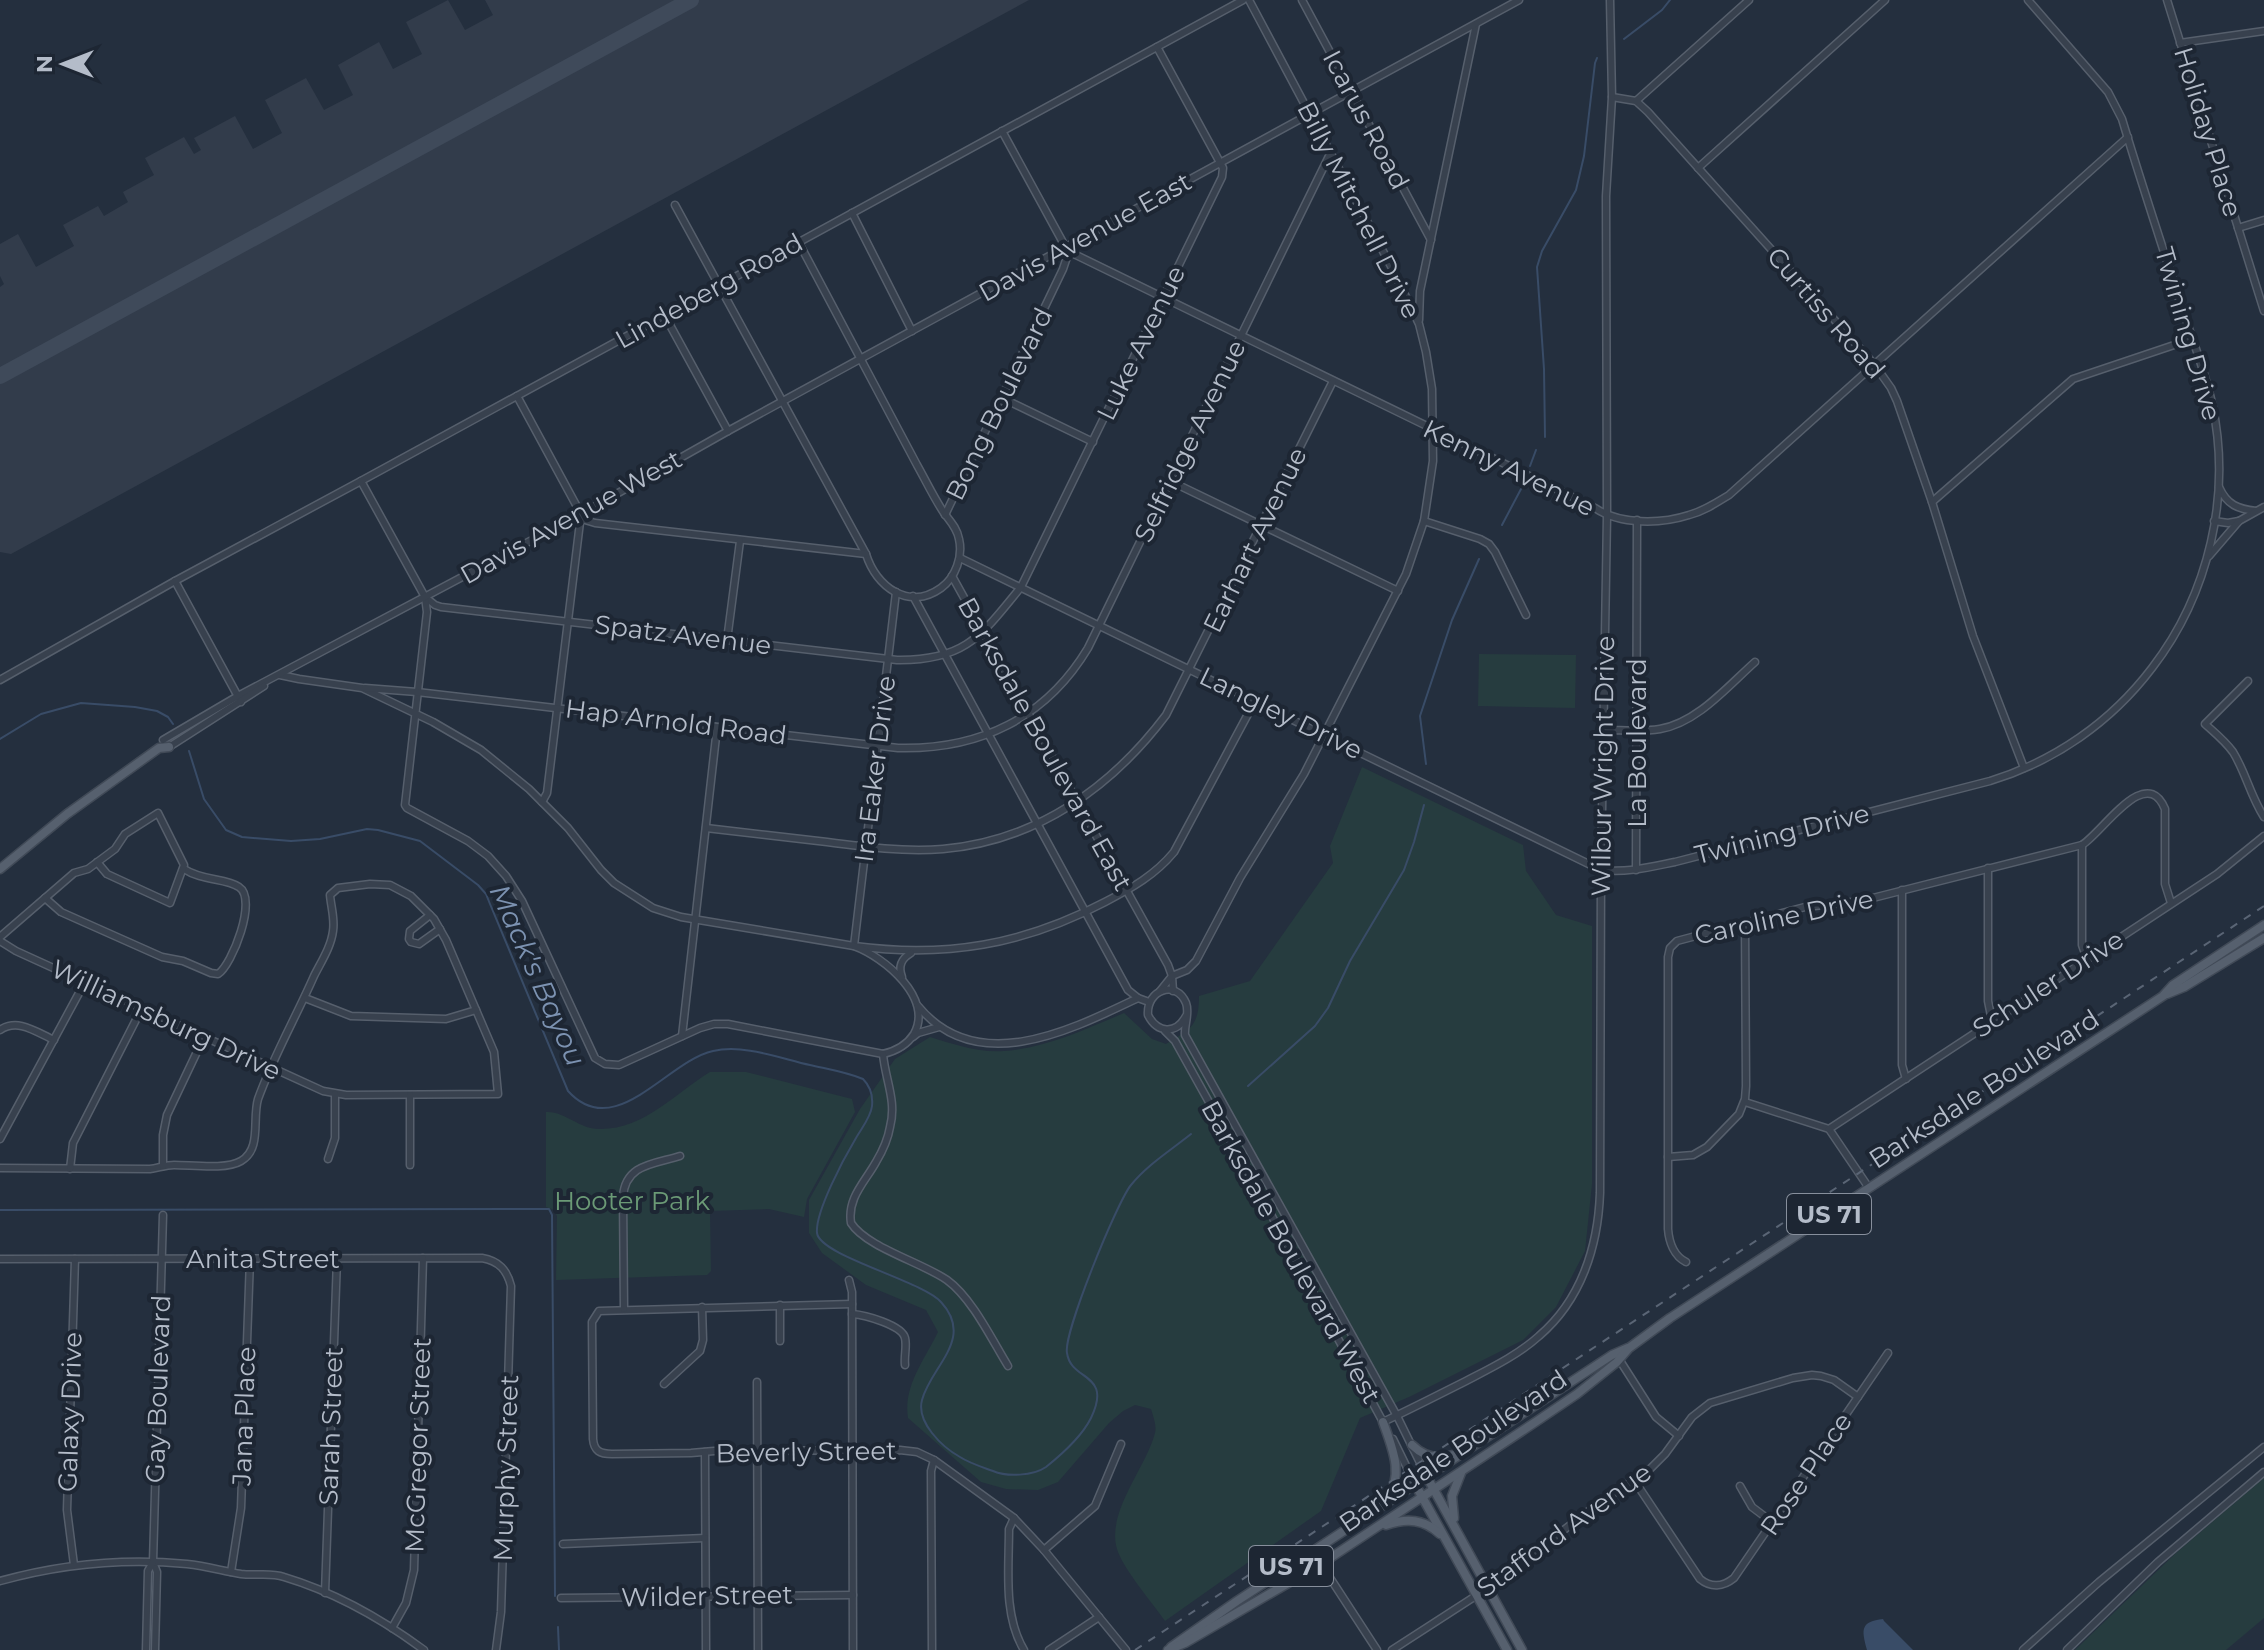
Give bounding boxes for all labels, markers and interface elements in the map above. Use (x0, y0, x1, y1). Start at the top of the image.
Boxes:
north arrow (24, 24, 104, 104)
street label: Holiday Place (2167, 43, 2249, 221)
street label: Icarus Road (1316, 45, 1416, 195)
text: N (31, 55, 58, 73)
street label: Billy Mitchell Drive (1290, 96, 1428, 324)
street label: Davis Avenue East (973, 165, 1197, 309)
street label: Lindeberg Road (610, 226, 808, 356)
street label: Curtiss Road (1760, 241, 1892, 385)
street label: Twining Drive (2148, 244, 2228, 424)
street label: Luke Avenue (1090, 260, 1192, 426)
street label: Bong Boulevard (938, 302, 1060, 506)
street label: Selfridge Avenue (1127, 335, 1253, 547)
street label: Kenny Avenue (1418, 413, 1600, 523)
street label: Earhart Avenue (1196, 442, 1314, 638)
street label: Davis Avenue West (455, 443, 687, 591)
street label: Barksdale Boulevard East (951, 592, 1139, 896)
street label: Spatz Avenue (593, 608, 773, 662)
street label: Wilbur Wright Drive (1585, 635, 1621, 897)
street label: La Boulevard (1621, 658, 1653, 828)
street label: Langley Drive (1194, 660, 1368, 766)
street label: Ira Eaker Drive (848, 674, 902, 864)
street label: Hap Arnold Road (563, 693, 789, 751)
street label: Twining Drive (1691, 797, 1873, 871)
water label: Mack's Bayou (483, 879, 593, 1071)
street label: Caroline Drive (1692, 882, 1876, 952)
street label: Schuler Drive (1967, 923, 2129, 1045)
street label: Williamsburg Drive (46, 953, 286, 1087)
street label: Barksdale Boulevard (1863, 1003, 2105, 1175)
street label: Barksdale Boulevard West (1194, 1095, 1388, 1409)
park label: Hooter Park (554, 1185, 711, 1217)
road number: US 71 (1787, 1194, 1871, 1234)
street label: Anita Street (186, 1243, 340, 1275)
street label: Gay Boulevard (139, 1294, 177, 1484)
street label: Galaxy Drive (51, 1331, 89, 1493)
street label: McGregor Street (398, 1337, 438, 1553)
street label: Jana Place (226, 1346, 262, 1487)
street label: Sarah Street (312, 1346, 350, 1506)
street label: Barksdale Boulevard (1333, 1363, 1573, 1539)
street label: Murphy Street (487, 1374, 525, 1562)
street label: Rose Place (1753, 1406, 1859, 1542)
street label: Beverly Street (715, 1434, 897, 1470)
street label: Stafford Avenue (1471, 1456, 1657, 1604)
road number: US 71 (1249, 1546, 1333, 1586)
street label: Wilder Street (621, 1579, 793, 1613)

